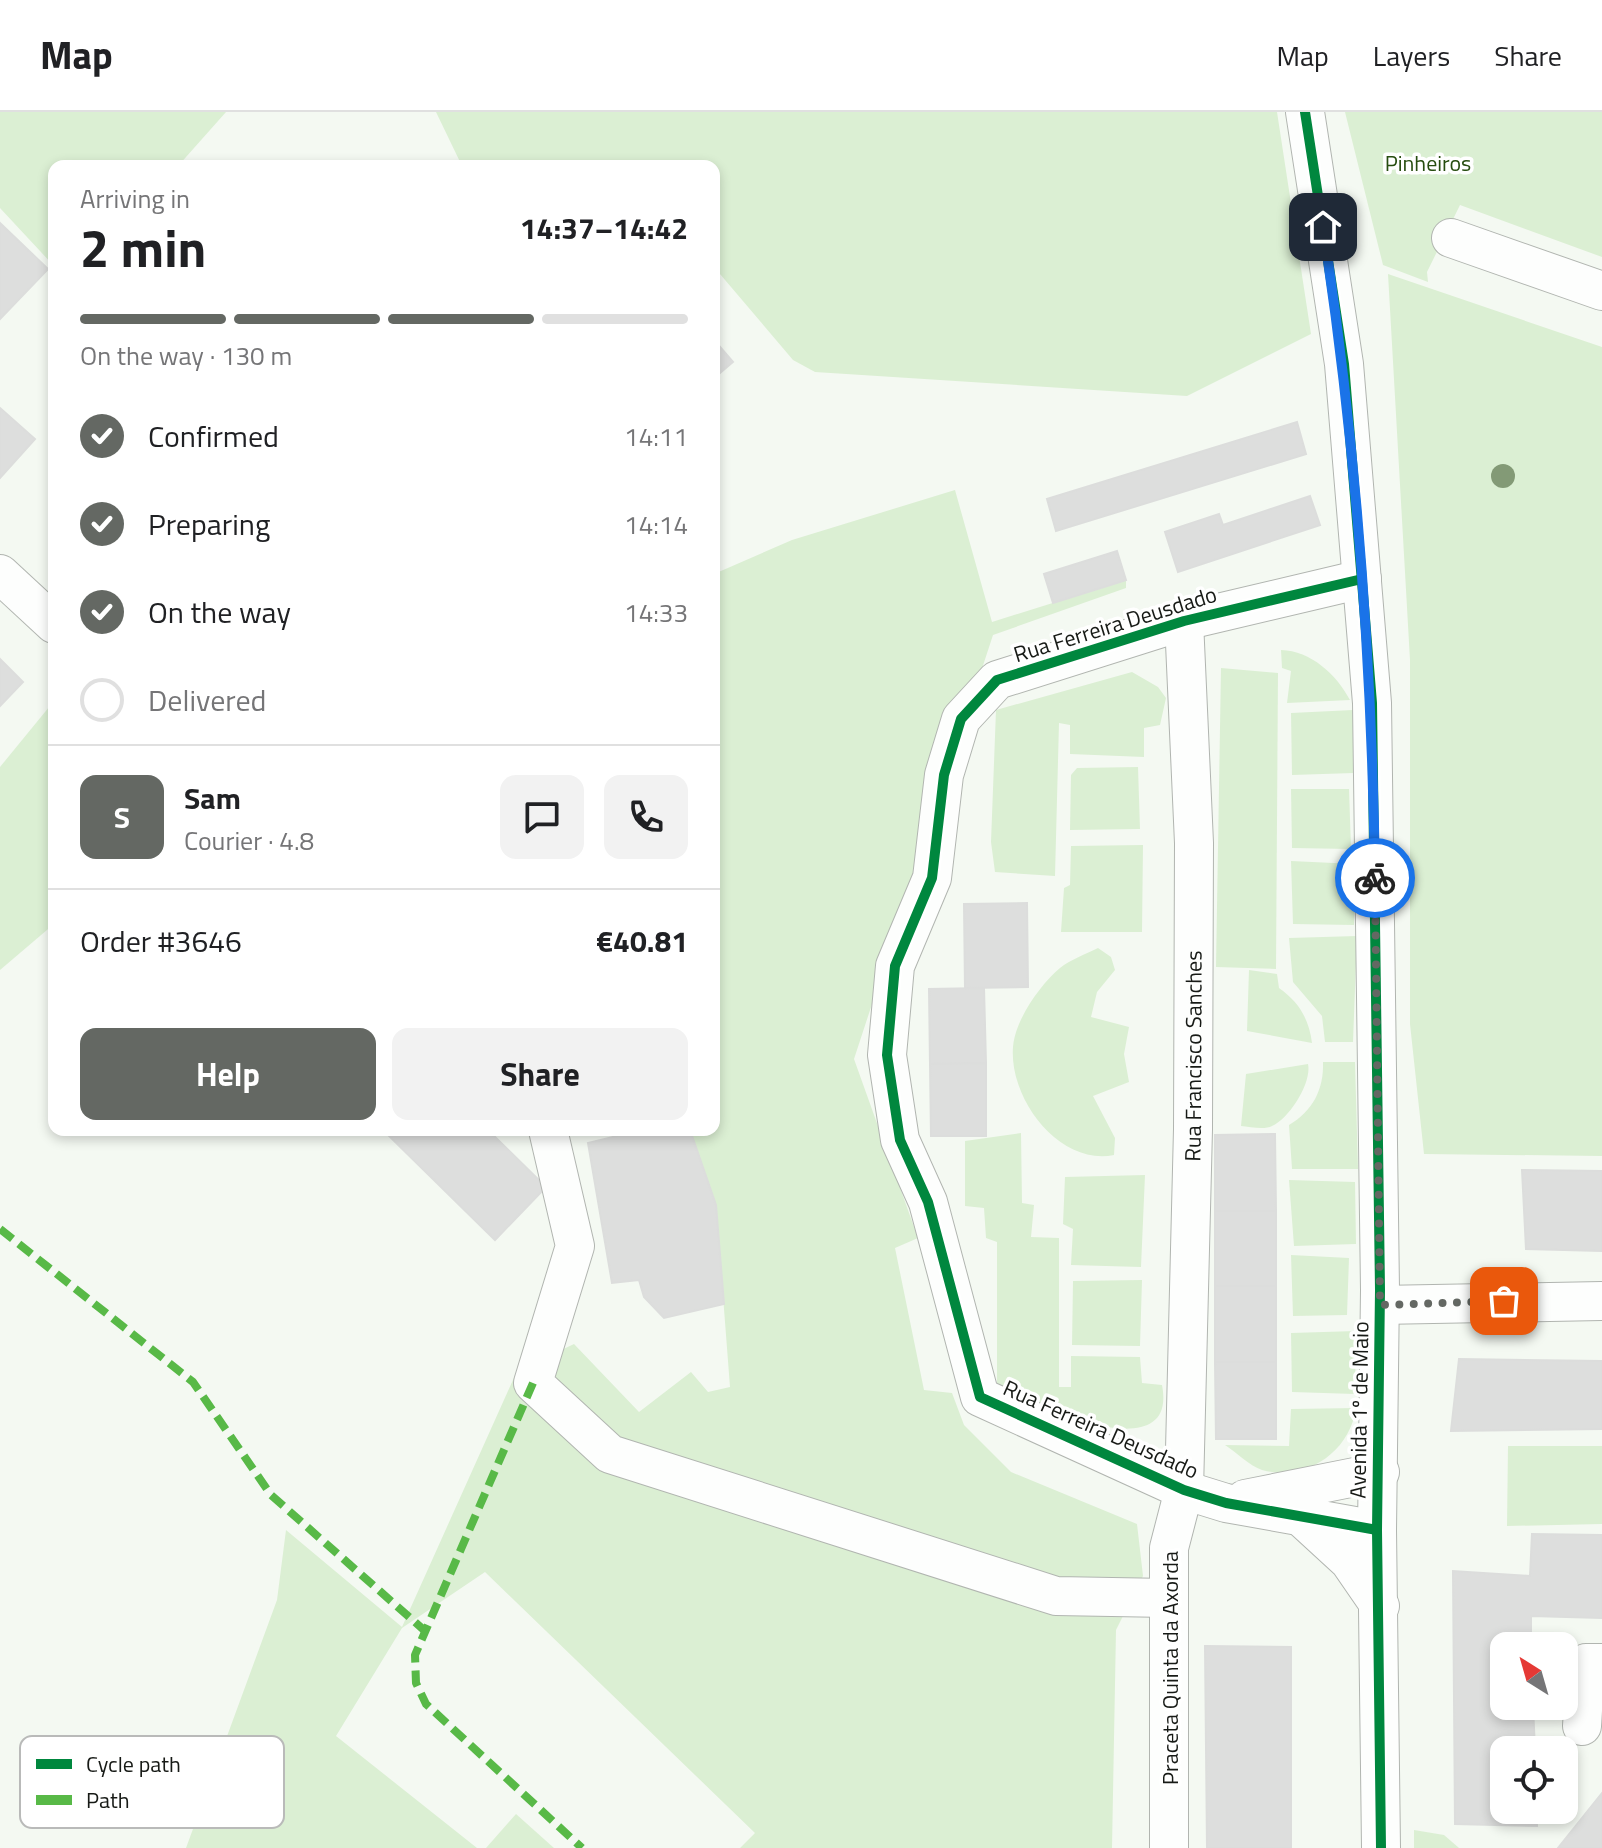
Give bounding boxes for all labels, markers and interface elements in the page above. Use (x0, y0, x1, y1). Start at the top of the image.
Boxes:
text: Map (40, 26, 113, 84)
text: Map (1276, 34, 1329, 77)
text: Layers (1373, 34, 1450, 77)
text: Share (1494, 34, 1562, 77)
park label: Pinheiros (1385, 146, 1471, 180)
text: Arriving in (80, 179, 190, 218)
pin (1289, 193, 1357, 261)
text: 14:37–14:42 (520, 205, 688, 251)
icon: home (1301, 205, 1345, 249)
text: 2 min (80, 208, 206, 287)
text: On the way · 130 m (80, 336, 292, 375)
text: Confirmed (148, 413, 279, 459)
icon: check (80, 414, 124, 458)
text: 14:11 (624, 417, 688, 456)
text: Preparing (148, 501, 270, 547)
icon: check (80, 502, 124, 546)
text: 14:14 (624, 505, 688, 544)
street label: Rua Ferreira Deusdado (1009, 577, 1221, 671)
text: On the way (148, 589, 291, 635)
icon: check (80, 590, 124, 634)
text: 14:33 (624, 593, 688, 632)
text: Delivered (148, 677, 266, 723)
text: Sam (184, 775, 241, 821)
button: chat (500, 775, 584, 859)
button: phone (604, 775, 688, 859)
text: S (114, 794, 130, 840)
text: Courier · 4.8 (184, 821, 314, 860)
courier (1335, 838, 1415, 918)
icon: bike (1353, 856, 1397, 900)
text: Order #3646 (80, 918, 242, 964)
text: €40.81 (596, 918, 688, 964)
street label: Rua Francisco Sanches (1175, 951, 1211, 1162)
button: Help (80, 1028, 376, 1120)
button: Share (392, 1028, 688, 1120)
pin (1470, 1267, 1538, 1335)
icon: bag (1482, 1279, 1526, 1323)
street label: Avenida 1º de Maio (1340, 1321, 1378, 1499)
street label: Rua Ferreira Deusdado (998, 1371, 1204, 1487)
street label: Praceta Quinta da Axorda (1153, 1551, 1187, 1785)
north arrow (1490, 1632, 1578, 1720)
map controls (1490, 1632, 1578, 1824)
legend (20, 1736, 284, 1828)
button: locate (1490, 1736, 1578, 1824)
text: Cycle path (86, 1747, 181, 1781)
text: Path (86, 1783, 130, 1817)

